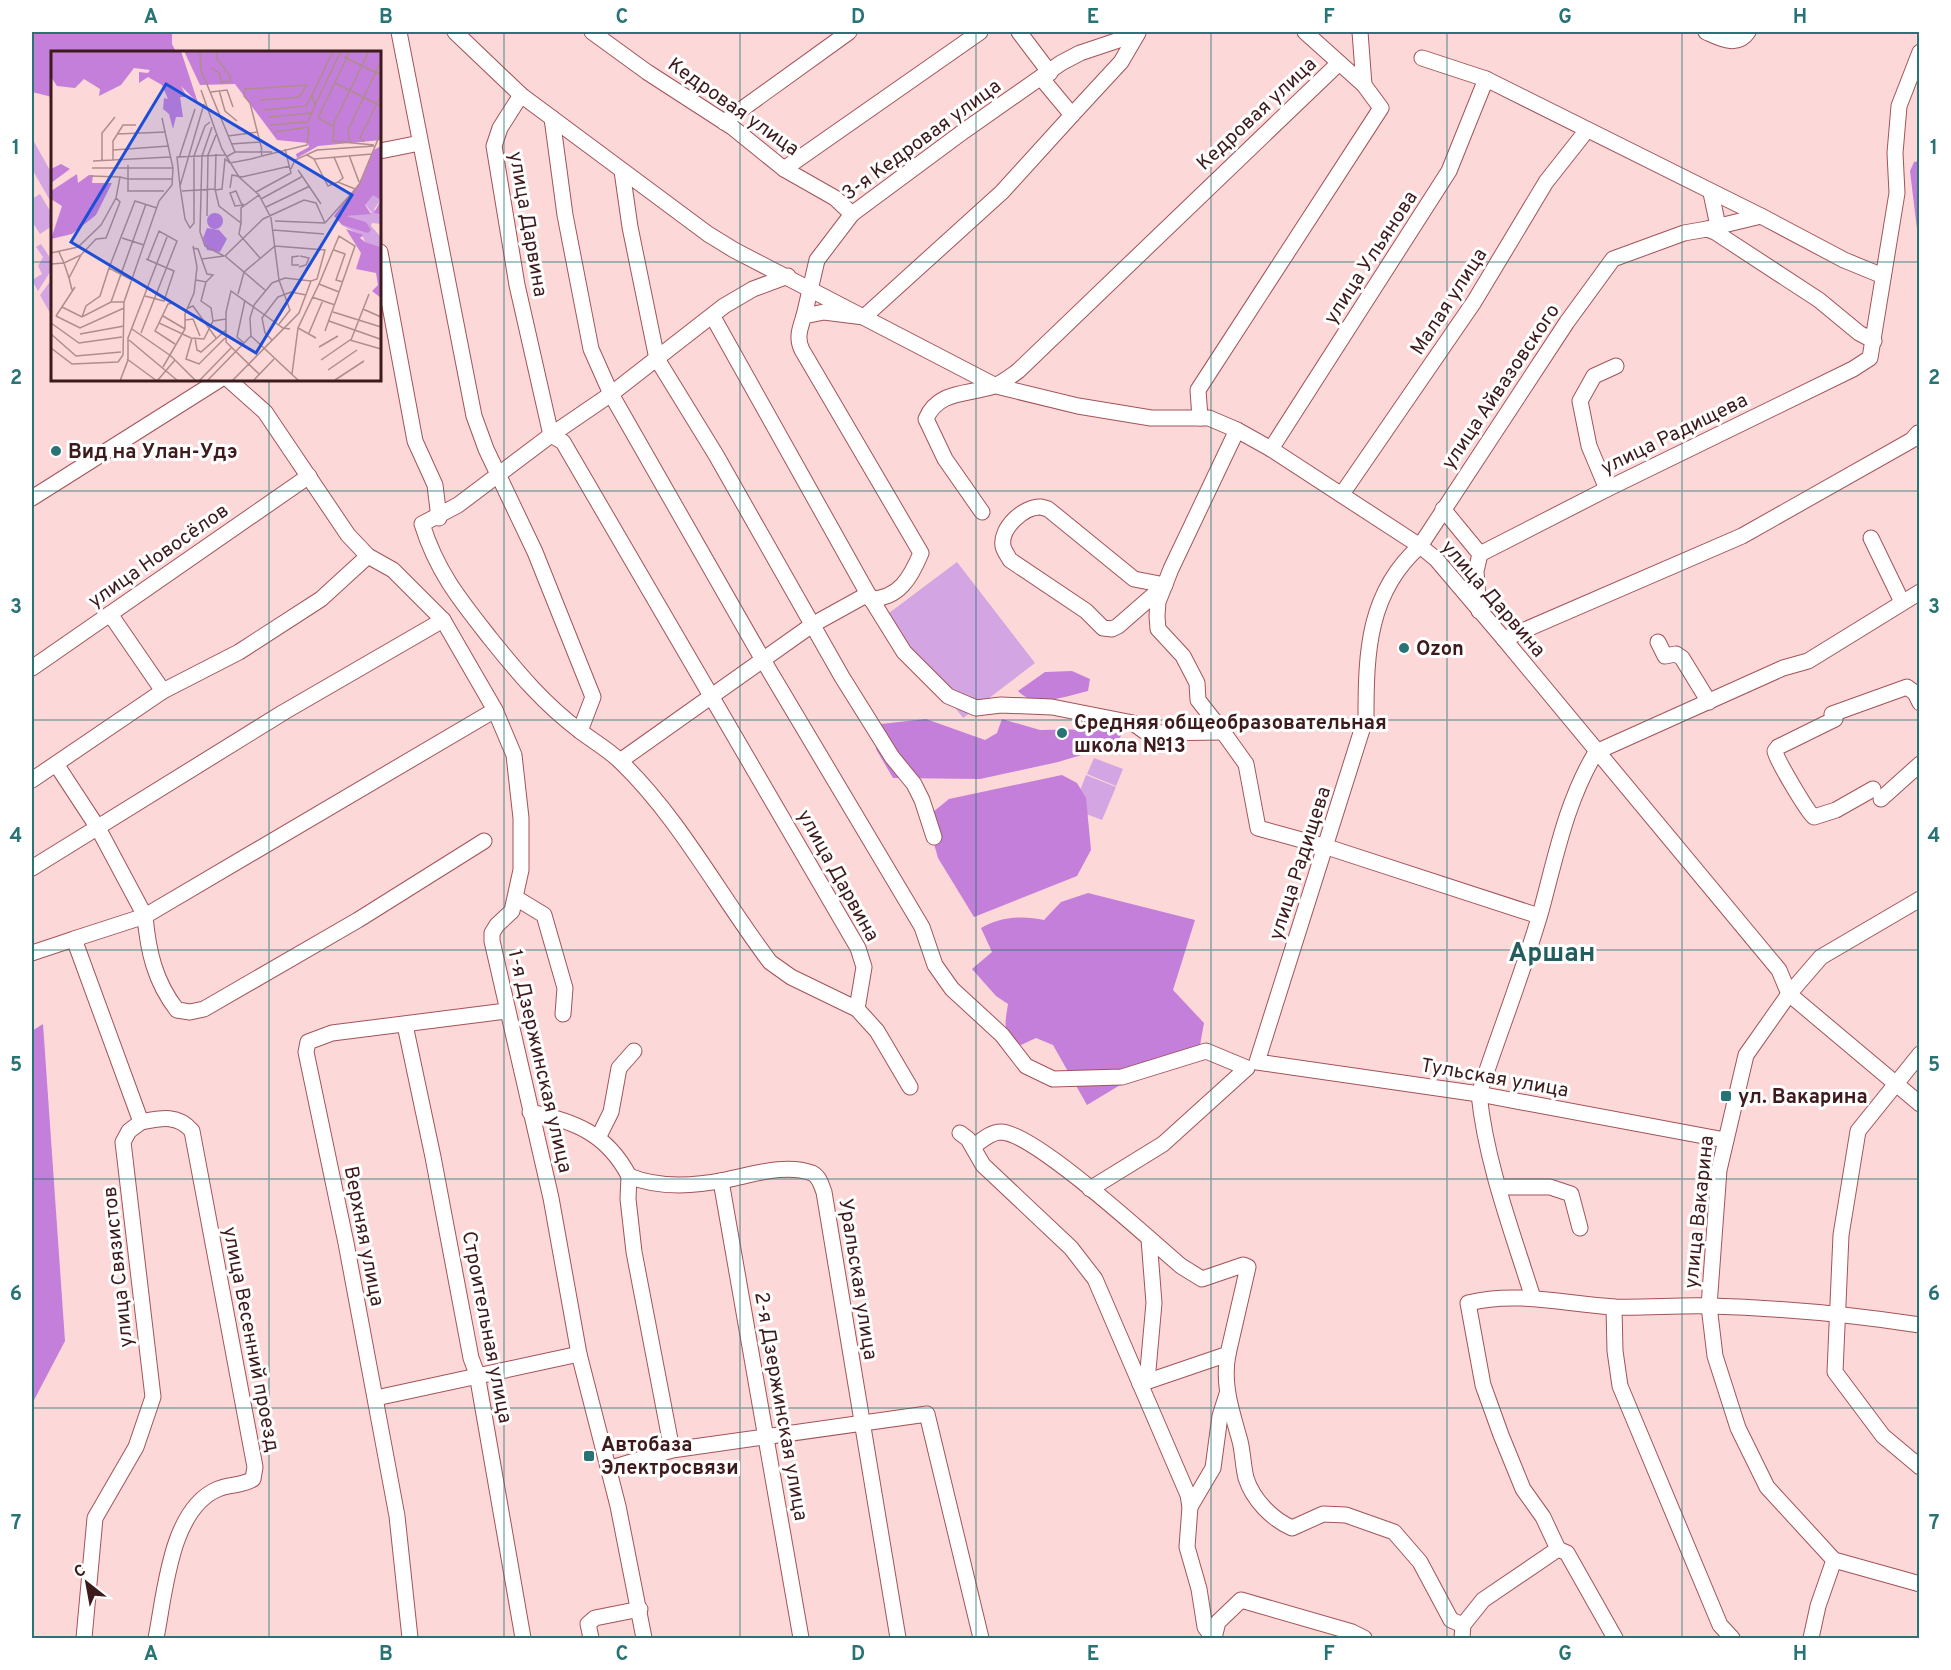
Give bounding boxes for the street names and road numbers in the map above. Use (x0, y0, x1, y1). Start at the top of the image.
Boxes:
street label: Кедровая улица (1192, 52, 1323, 177)
street label: Кедровая улица (662, 53, 804, 163)
street label: 3-я Кедровая улица (837, 74, 1007, 207)
street label: улица Дарвина (501, 150, 553, 299)
street label: улица Ульянова (1319, 186, 1425, 330)
street label: Малая улица (1405, 244, 1494, 361)
street label: улица Айвазовского (1437, 299, 1567, 475)
street label: улица Радищева (1597, 388, 1753, 482)
street label: улица Новосёлов (84, 498, 235, 615)
street label: улица Дарвина (1434, 535, 1551, 663)
street label: улица Радищева (1264, 783, 1338, 944)
street label: улица Дарвина (790, 805, 884, 947)
street label: 1-я Дзержинская улица (501, 947, 577, 1176)
street label: Тульская улица (1419, 1053, 1571, 1105)
street label: улица Вакарина (1679, 1134, 1721, 1290)
street label: Верхняя улица (337, 1164, 389, 1309)
street label: улица Связистов (98, 1185, 140, 1349)
street label: Уральская улица (831, 1197, 883, 1362)
street label: улица Весенний проезд (215, 1224, 285, 1454)
street label: Строительная улица (455, 1229, 517, 1426)
street label: 2-я Дзержинская улица (747, 1290, 813, 1523)

